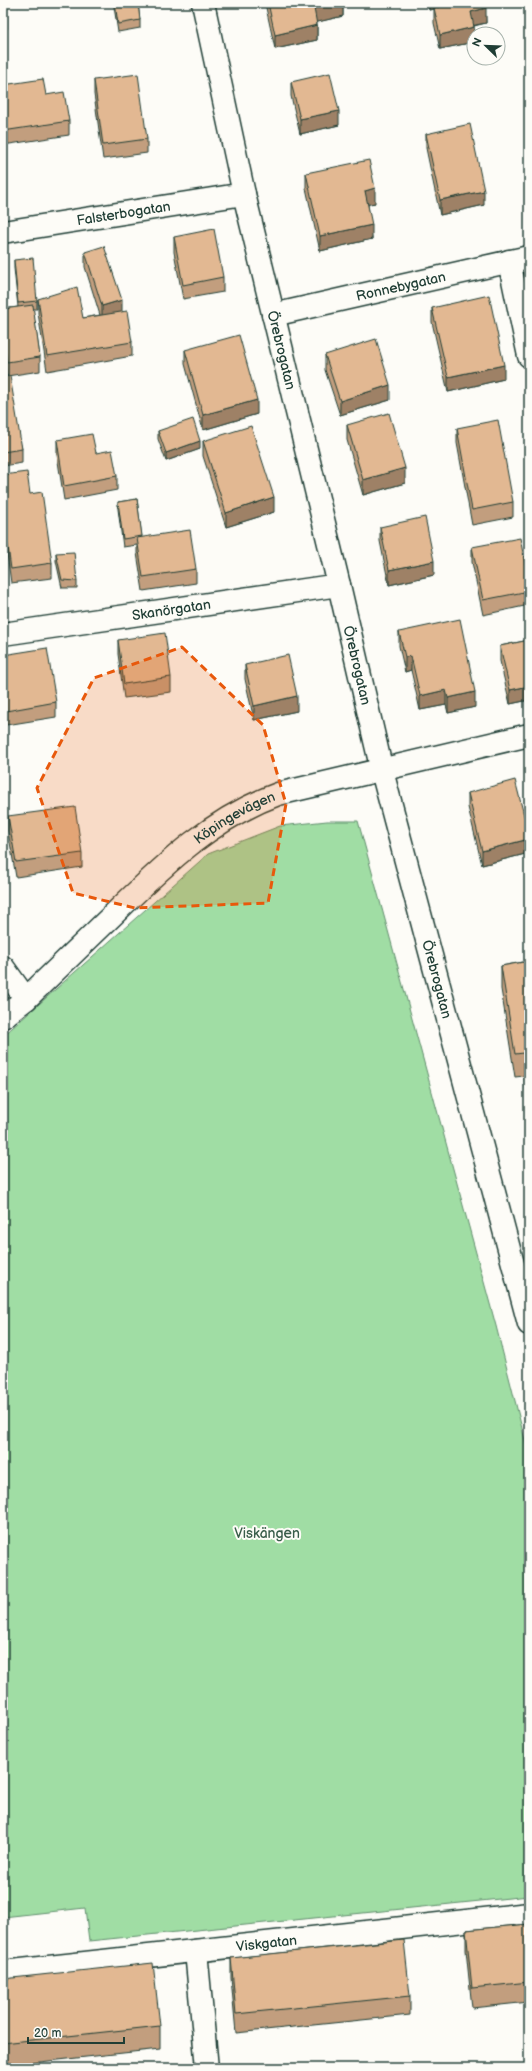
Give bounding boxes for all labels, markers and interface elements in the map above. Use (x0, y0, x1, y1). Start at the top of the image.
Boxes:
north arrow (466, 26, 506, 66)
text: N (470, 36, 485, 49)
street label: Falsterbogatan (75, 198, 172, 229)
street label: Ronnebygatan (354, 268, 447, 305)
street label: Örebrogatan (264, 309, 299, 392)
street label: Skanörgatan (131, 596, 212, 624)
street label: Örebrogatan (340, 624, 374, 707)
street label: Köpingevägen (191, 788, 278, 848)
street label: Örebrogatan (418, 938, 455, 1021)
park label: Viskängen (234, 1525, 300, 1542)
street label: Viskgatan (235, 1932, 298, 1955)
scale bar (28, 2019, 124, 2045)
text: 20 m (34, 2026, 61, 2041)

